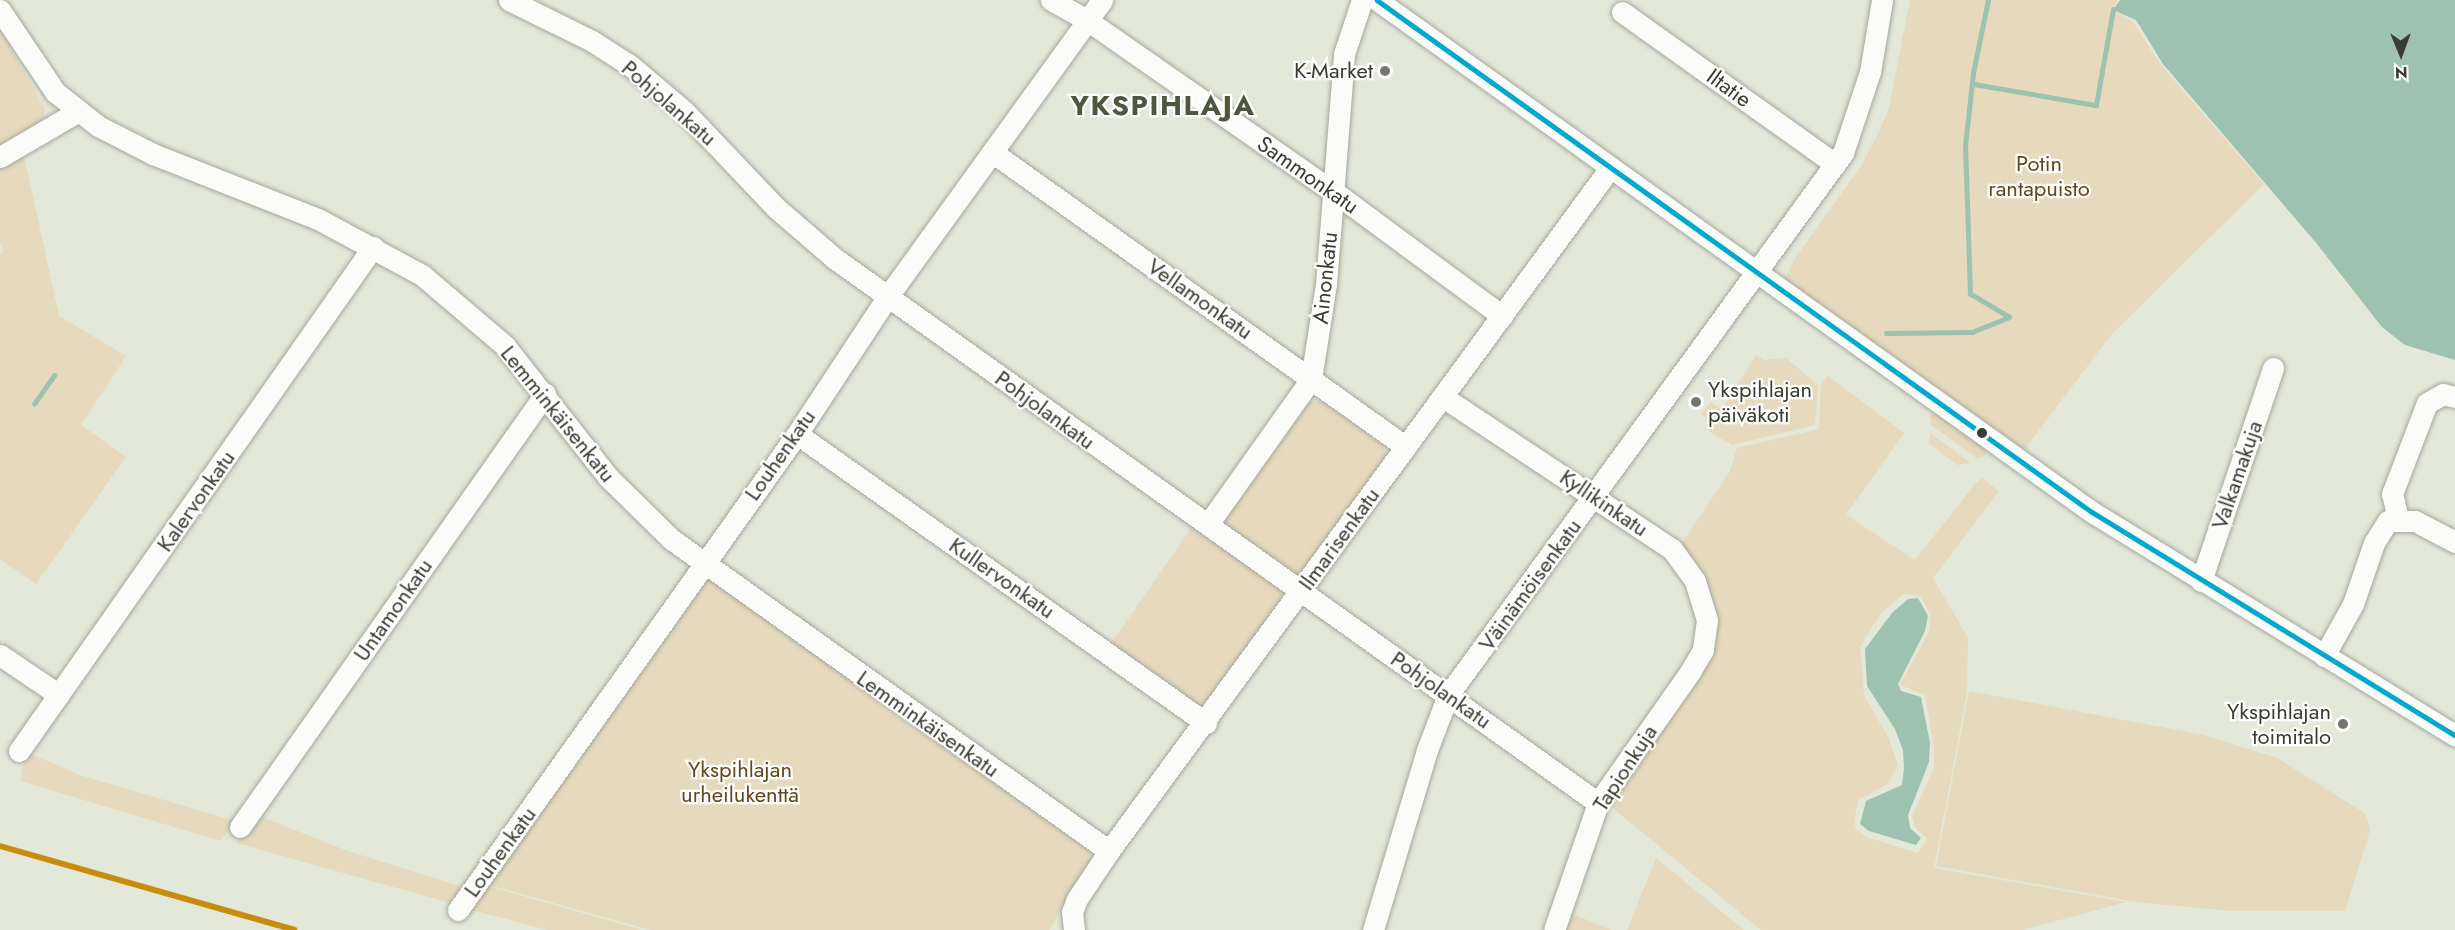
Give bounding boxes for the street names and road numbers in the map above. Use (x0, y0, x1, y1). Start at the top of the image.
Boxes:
street label: Pohjolankatu (616, 55, 722, 151)
street label: Iltatie (1702, 63, 1756, 113)
street label: Sammonkatu (1252, 130, 1364, 220)
street label: Ainonkatu (1307, 231, 1343, 325)
street label: Vellamonkatu (1142, 253, 1258, 345)
street label: Lemminkäisenkatu (495, 341, 621, 487)
street label: Pohjolankatu (990, 365, 1100, 455)
street label: Louhenkatu (739, 404, 821, 506)
street label: Valkamakuja (2206, 417, 2268, 533)
street label: Kalervonkatu (151, 445, 241, 557)
street label: Kyllikinkatu (1555, 464, 1653, 542)
street label: Ilmarisenkatu (1293, 483, 1385, 595)
street label: Väinämöisenkatu (1473, 514, 1587, 656)
street label: Kullervonkatu (944, 532, 1060, 624)
street label: Untamonkatu (348, 554, 438, 666)
street label: Pohjolankatu (1386, 646, 1496, 734)
street label: Lemminkäisenkatu (852, 665, 1004, 783)
street label: Tapionkuja (1587, 720, 1663, 816)
street label: Louhenkatu (458, 802, 542, 902)

